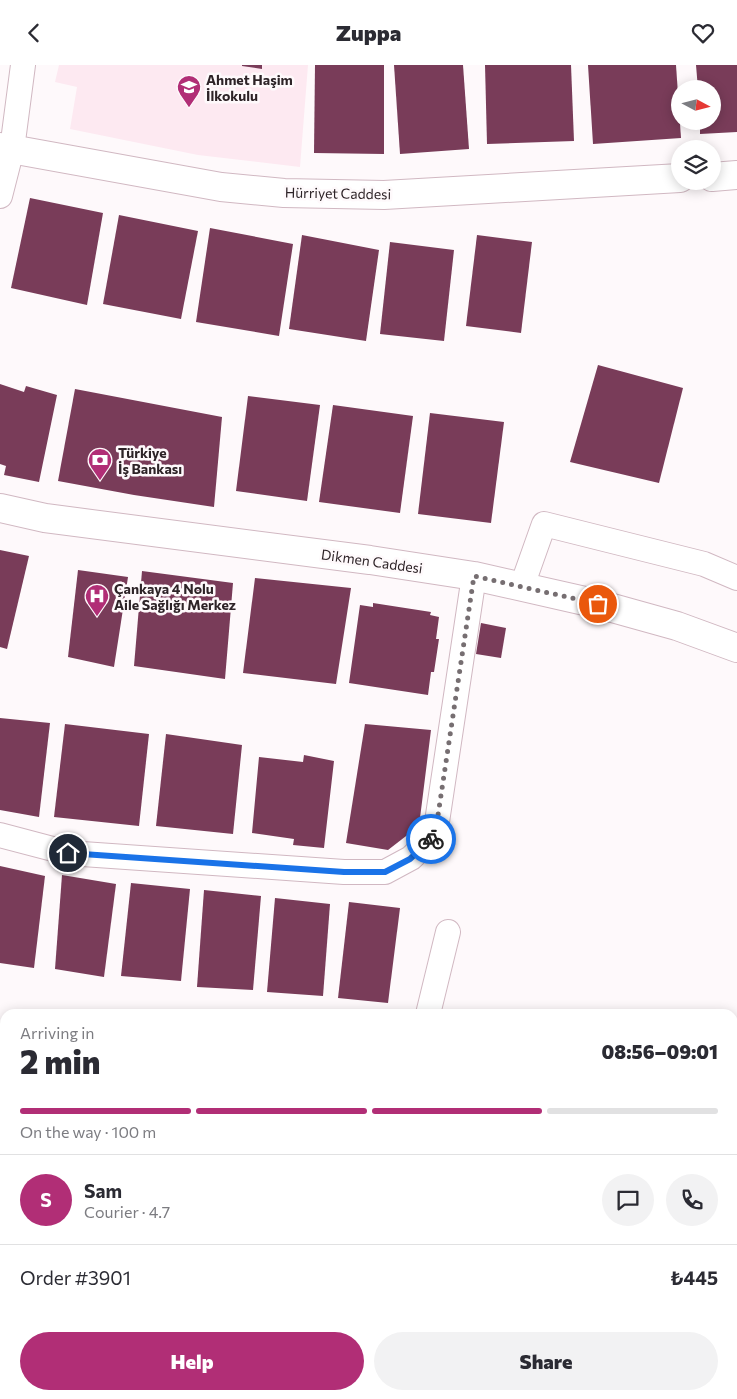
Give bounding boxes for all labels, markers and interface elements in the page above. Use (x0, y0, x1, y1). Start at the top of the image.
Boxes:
icon: back (20, 19, 48, 47)
text: Zuppa (336, 19, 401, 46)
icon: heart (689, 19, 717, 47)
place label: Ahmet Haşim İlkokulu (206, 71, 293, 104)
school or university icon: Ahmet Haşim İlkokulu (176, 74, 202, 108)
north arrow (671, 80, 721, 130)
map controls (671, 80, 721, 190)
button: layers (671, 140, 721, 190)
street label: Hürriyet Caddesi (285, 184, 391, 202)
place label: Türkiye İş Bankası (118, 444, 182, 477)
bank icon: Türkiye İş Bankası (87, 447, 113, 481)
street label: Dikmen Caddesi (320, 545, 424, 577)
place label: Çankaya 4 Nolu Aile Sağlığı Merkez (114, 580, 236, 613)
hospital icon: Çankaya 4 Nolu Aile Sağlığı Merkez (84, 583, 110, 617)
pin (577, 583, 619, 625)
icon: bag (584, 590, 612, 618)
courier (406, 814, 456, 864)
icon: bike (417, 825, 445, 853)
pin (47, 832, 89, 874)
icon: home (54, 839, 82, 867)
text: Arriving in (20, 1023, 94, 1042)
text: 08:56–09:01 (602, 1040, 718, 1063)
text: 2 min (20, 1041, 100, 1081)
text: On the way · 100 m (20, 1122, 156, 1141)
button: chat (602, 1174, 654, 1226)
button: phone (666, 1174, 718, 1226)
text: Sam (84, 1179, 122, 1202)
text: S (40, 1188, 52, 1211)
text: Courier · 4.7 (84, 1202, 170, 1221)
text: Order #3901 (20, 1266, 131, 1289)
text: ₺445 (670, 1266, 718, 1289)
button: Help (20, 1332, 364, 1390)
button: Share (374, 1332, 718, 1390)

